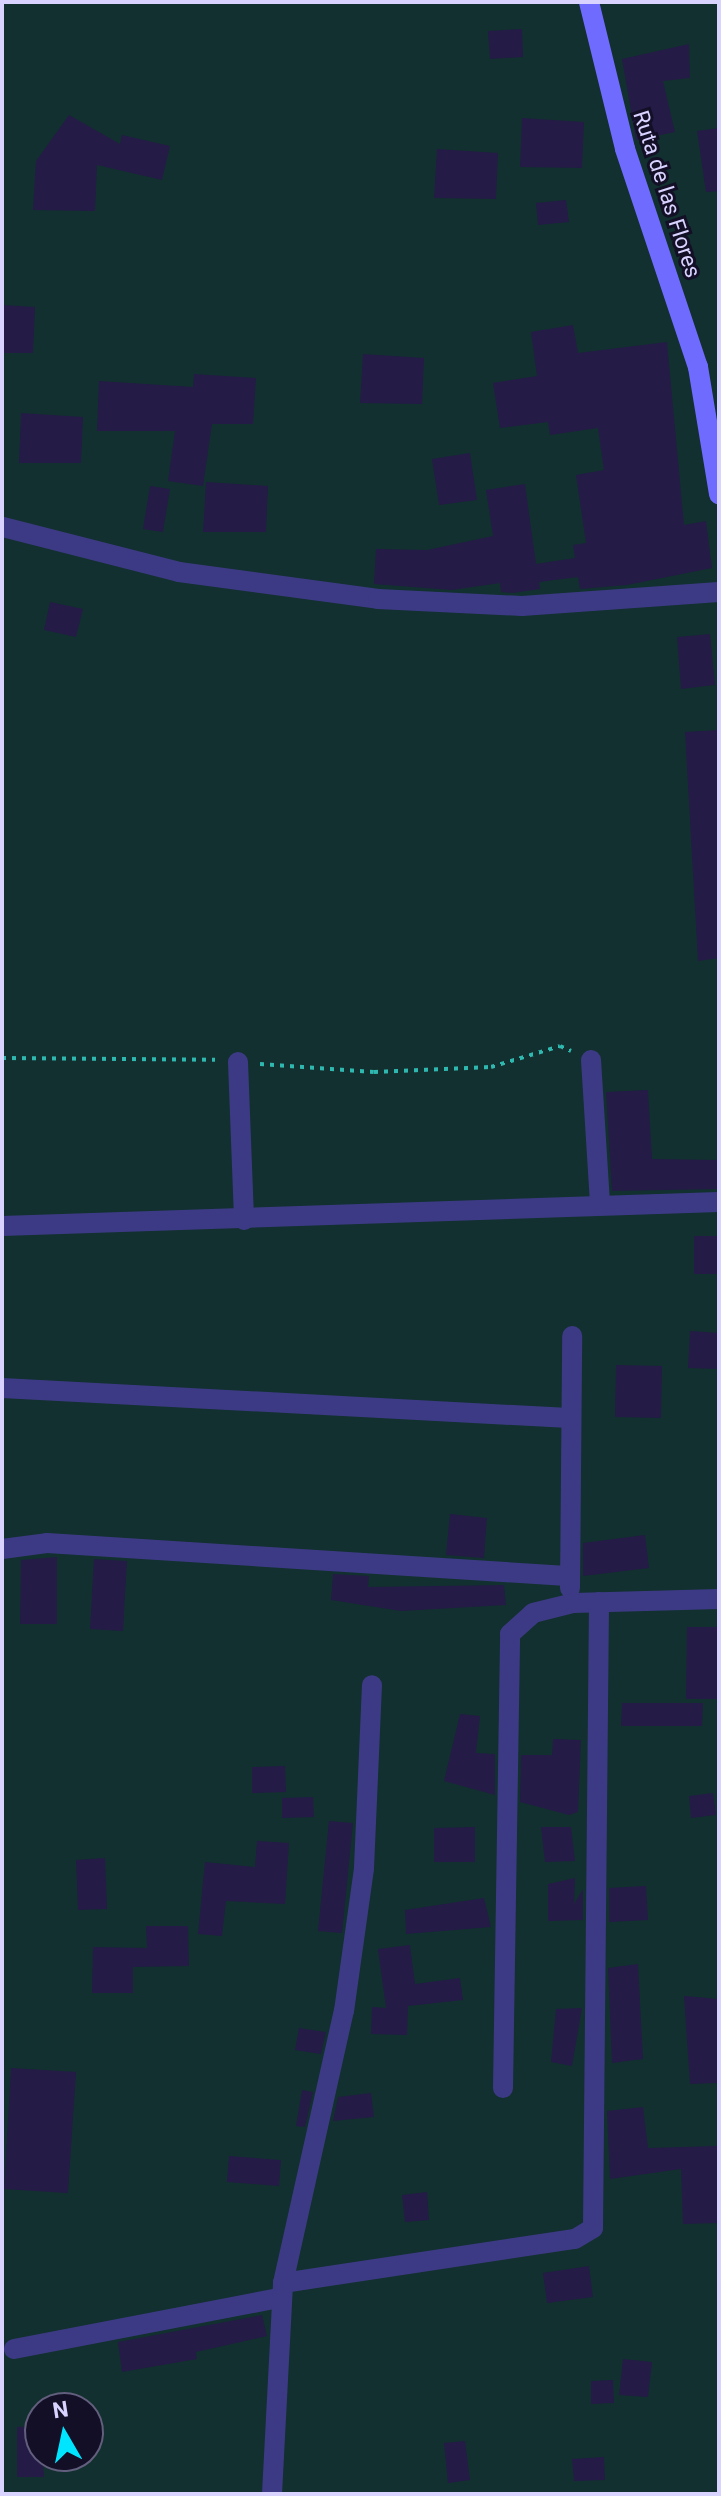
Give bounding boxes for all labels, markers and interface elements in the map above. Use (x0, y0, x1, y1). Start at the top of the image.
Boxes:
street label: Ruta de las Flores (628, 107, 706, 281)
north arrow (24, 2392, 104, 2472)
text: N (51, 2396, 70, 2423)

